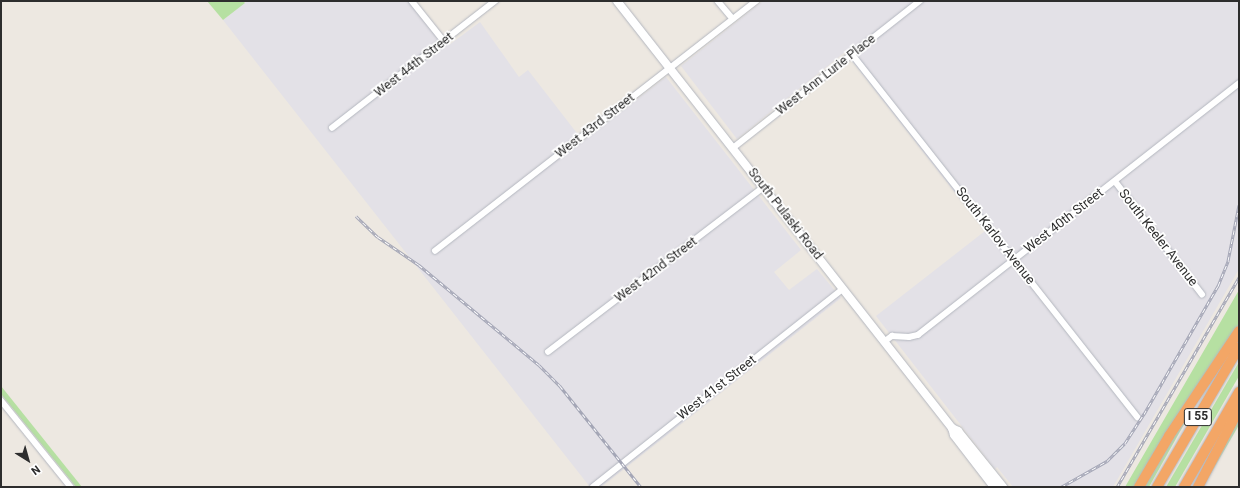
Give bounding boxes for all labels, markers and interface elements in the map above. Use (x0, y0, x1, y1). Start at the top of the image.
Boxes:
street label: West 44th Street (371, 29, 457, 101)
street label: West Ann Lurie Place (773, 31, 879, 119)
street label: West 43rd Street (552, 90, 638, 162)
street label: South Pulaski Road (744, 165, 826, 263)
street label: South Karlov Avenue (952, 184, 1038, 288)
street label: West 40th Street (1021, 185, 1107, 257)
street label: South Keeler Avenue (1115, 186, 1201, 290)
street label: West 42nd Street (612, 234, 700, 306)
street label: West 41st Street (675, 352, 759, 424)
road number: I 55 (1183, 407, 1213, 427)
north arrow (8, 440, 48, 480)
text: N (29, 462, 43, 478)

